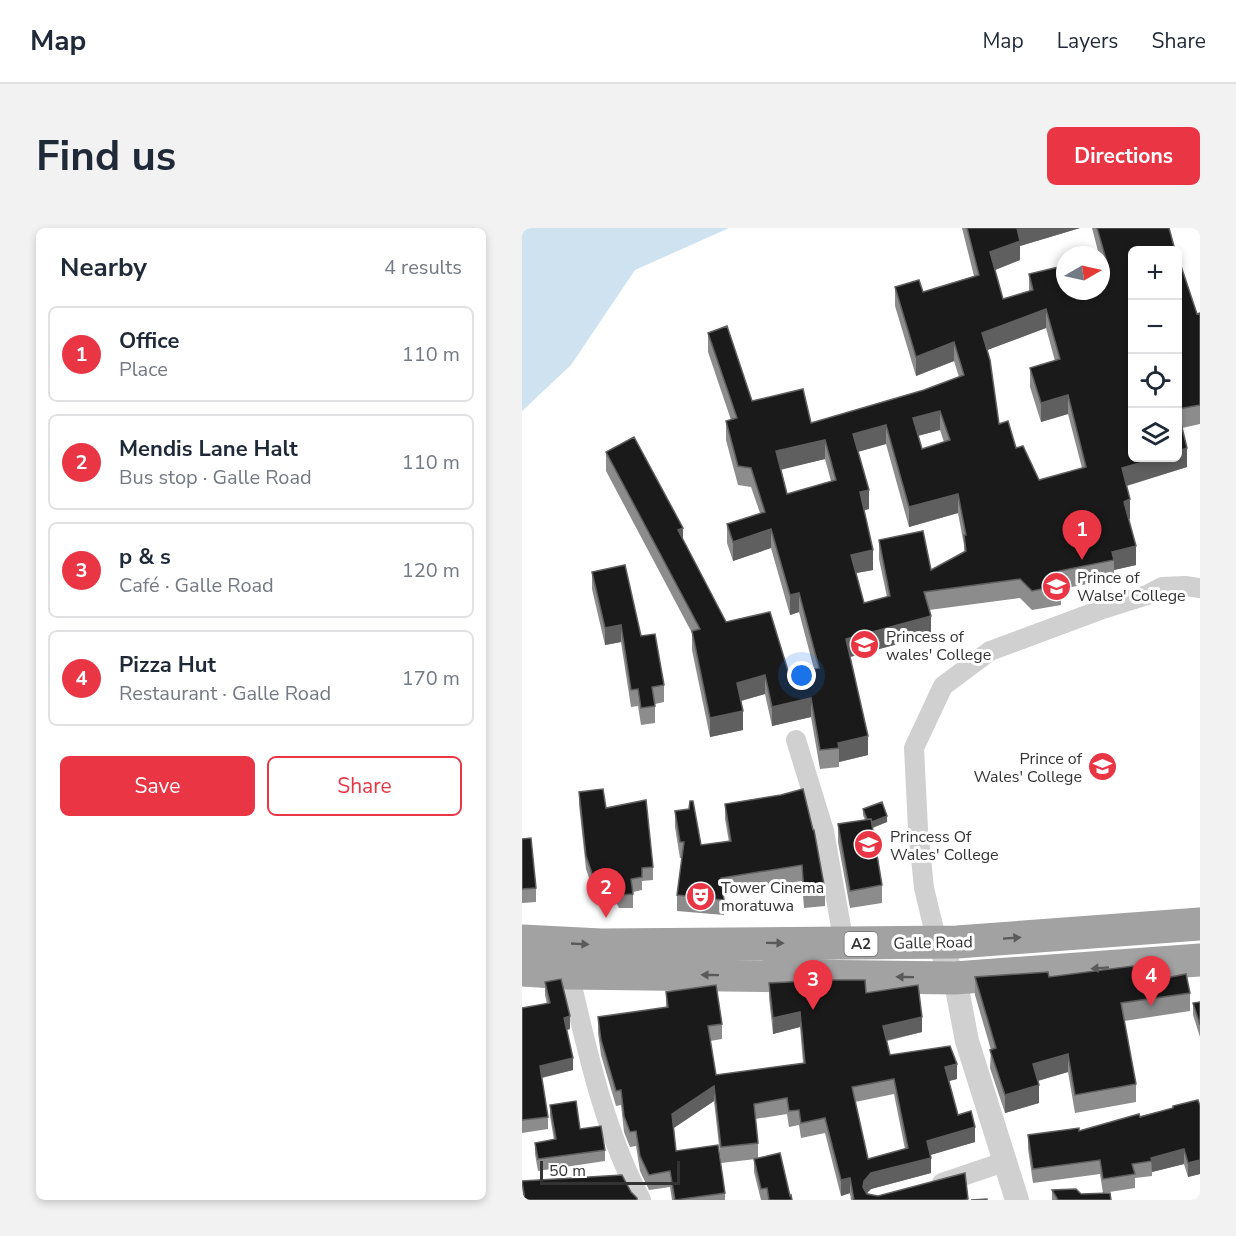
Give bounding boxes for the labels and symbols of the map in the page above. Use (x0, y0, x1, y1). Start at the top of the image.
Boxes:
north arrow (1056, 246, 1110, 300)
pin: 1 (1062, 510, 1102, 560)
place label: Prince of Walse' College (1077, 567, 1186, 607)
school or university icon: Prince of Walse' College (1040, 570, 1072, 602)
place label: Princess of wales' College (886, 626, 991, 666)
school or university icon: Princess of wales' College (849, 629, 881, 661)
your location (787, 661, 816, 690)
place label: Prince of Wales' College (973, 748, 1083, 788)
school or university icon: Prince of Wales' College (1087, 751, 1119, 783)
place label: Princess Of Wales' College (890, 826, 999, 866)
school or university icon: Princess Of Wales' College (853, 829, 885, 861)
pin: 2 (586, 868, 626, 918)
place label: Tower Cinema moratuwa (721, 877, 824, 917)
theatre icon: Tower Cinema moratuwa (684, 880, 716, 912)
street label: Galle Road (893, 931, 973, 955)
road number: A2 (844, 932, 878, 956)
one-way arrow (1003, 934, 1022, 943)
one-way arrow (766, 938, 785, 948)
one-way arrow (571, 939, 590, 948)
pin: 4 (1132, 956, 1170, 1006)
pin: 3 (794, 960, 832, 1010)
one-way arrow (1090, 963, 1109, 972)
one-way arrow (701, 970, 720, 980)
one-way arrow (896, 973, 915, 982)
scale bar (540, 1158, 680, 1186)

